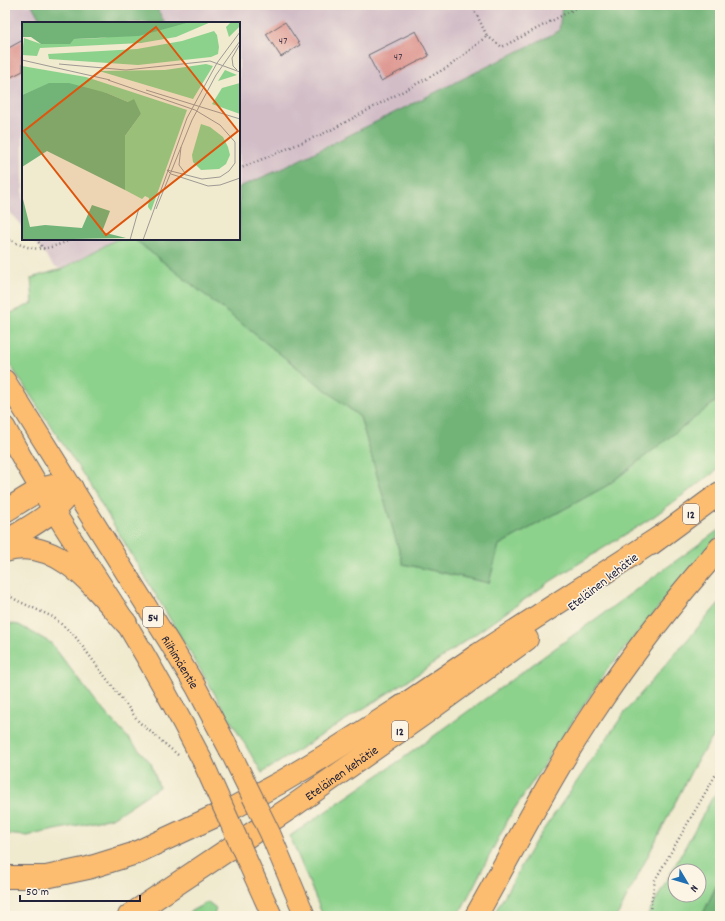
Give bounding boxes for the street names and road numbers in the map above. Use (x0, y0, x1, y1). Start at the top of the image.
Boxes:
road number: 12 (683, 504, 699, 524)
street label: Eteläinen kehätie (564, 549, 643, 617)
road number: 54 (143, 607, 163, 627)
street label: Riihimäentie (155, 632, 202, 694)
road number: 12 (392, 721, 408, 741)
street label: Eteläinen kehätie (302, 742, 383, 807)

